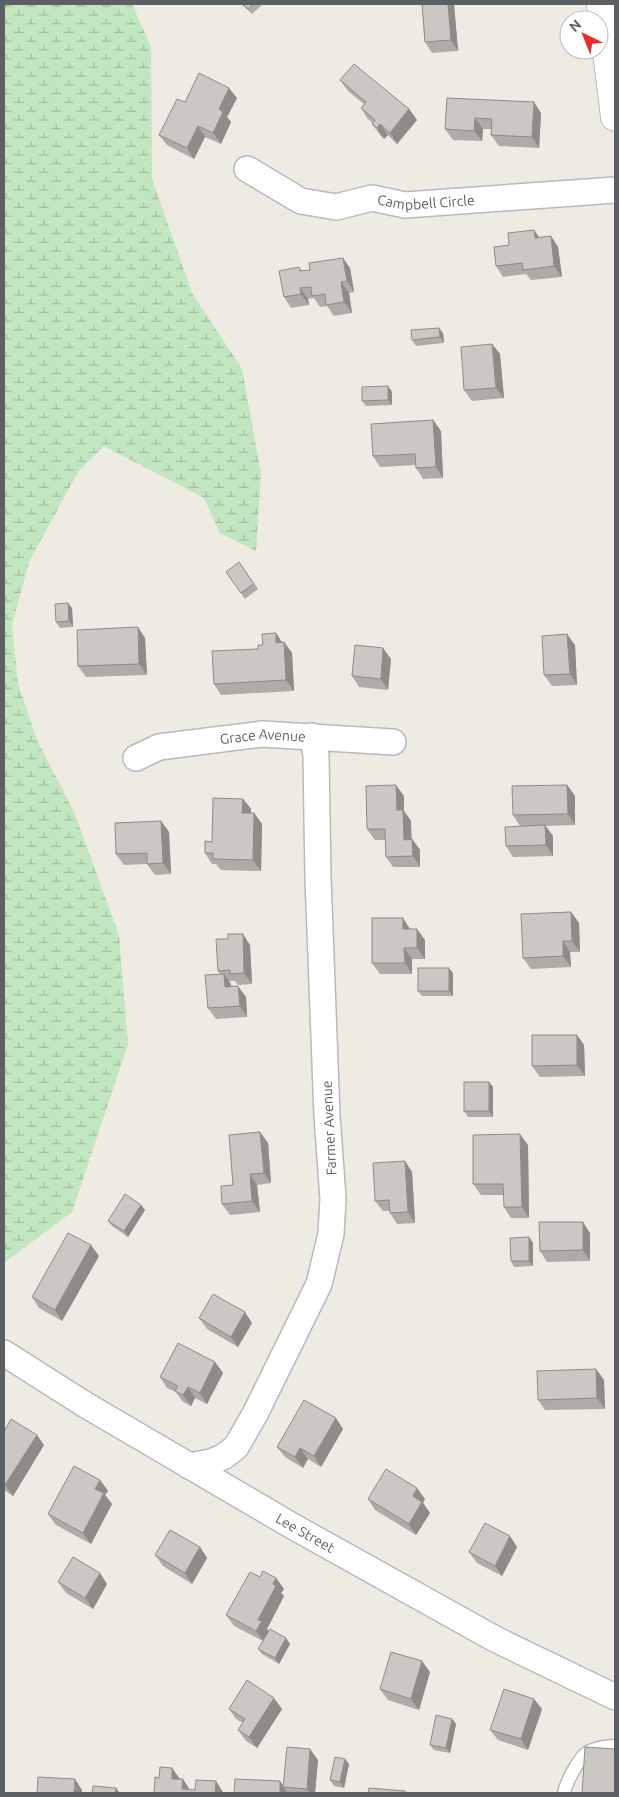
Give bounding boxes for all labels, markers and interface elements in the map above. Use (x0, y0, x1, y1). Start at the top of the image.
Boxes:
north arrow (559, 10, 609, 60)
text: N (566, 16, 584, 35)
street label: Campbell Circle (376, 191, 475, 213)
street label: Grace Avenue (219, 726, 306, 747)
street label: Farmer Avenue (319, 1080, 339, 1176)
street label: Lee Street (273, 1510, 338, 1556)

